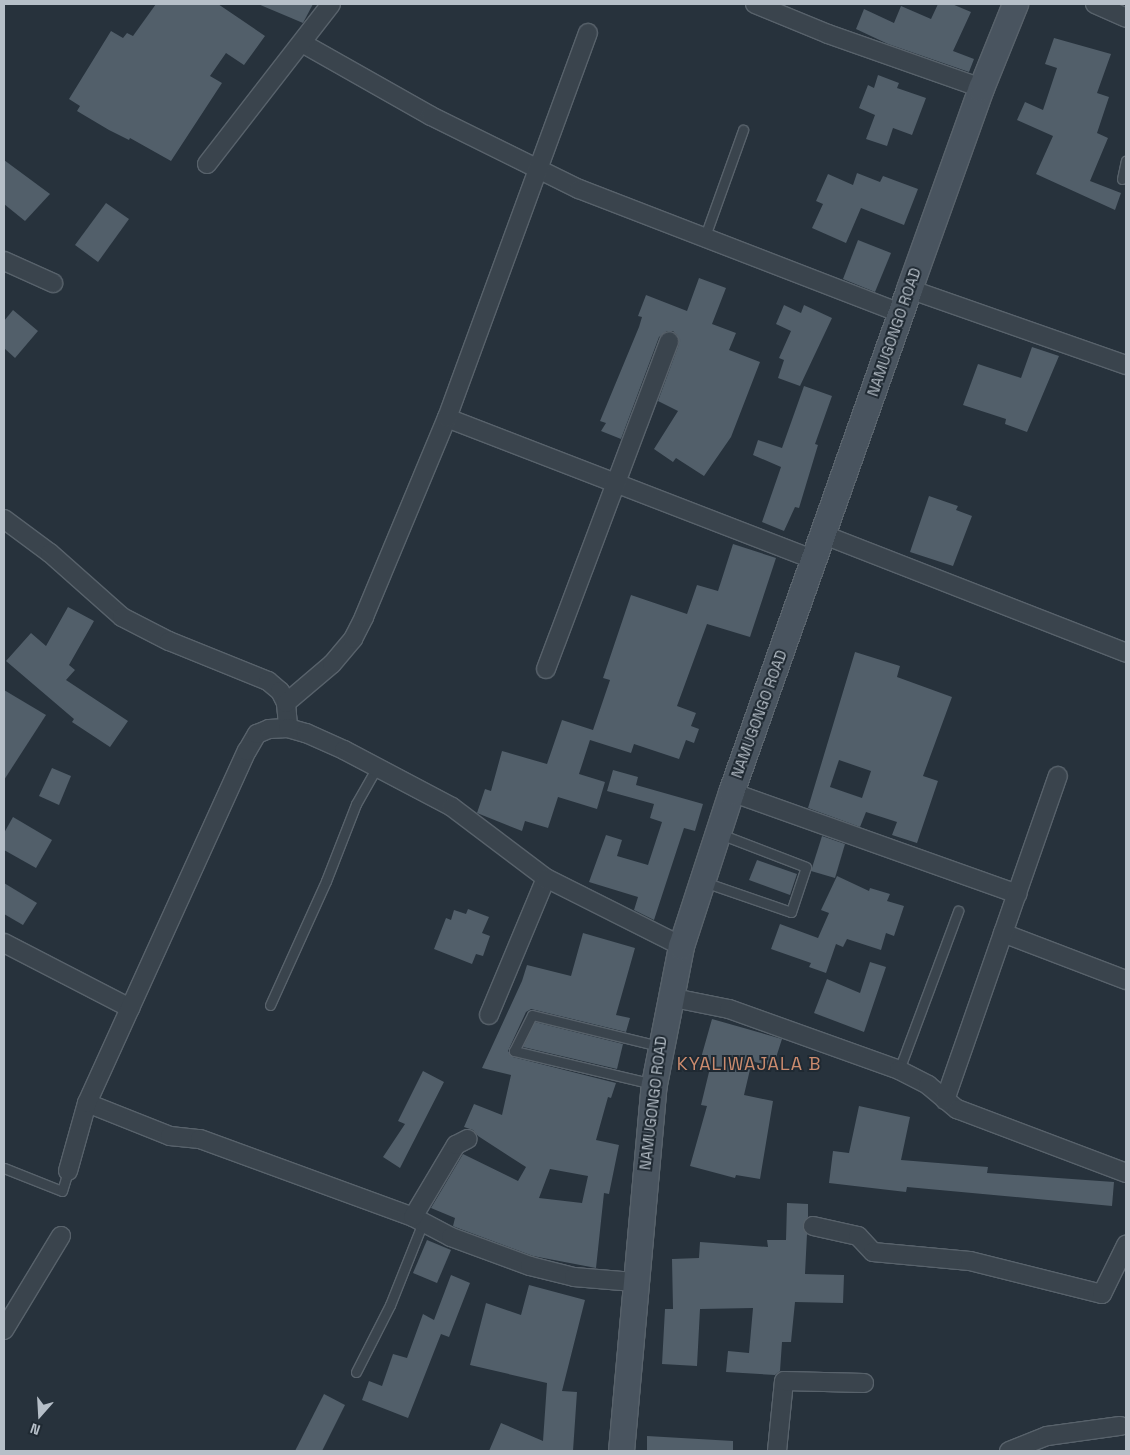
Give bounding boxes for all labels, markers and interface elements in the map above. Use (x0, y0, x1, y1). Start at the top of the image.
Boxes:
street label: NAMUGONGO ROAD (864, 265, 924, 399)
street label: NAMUGONGO ROAD (727, 648, 791, 780)
street label: NAMUGONGO ROAD (636, 1035, 670, 1171)
district label: KYALIWAJALA B (675, 1053, 823, 1075)
north arrow (15, 1390, 65, 1440)
text: N (28, 1419, 42, 1439)

